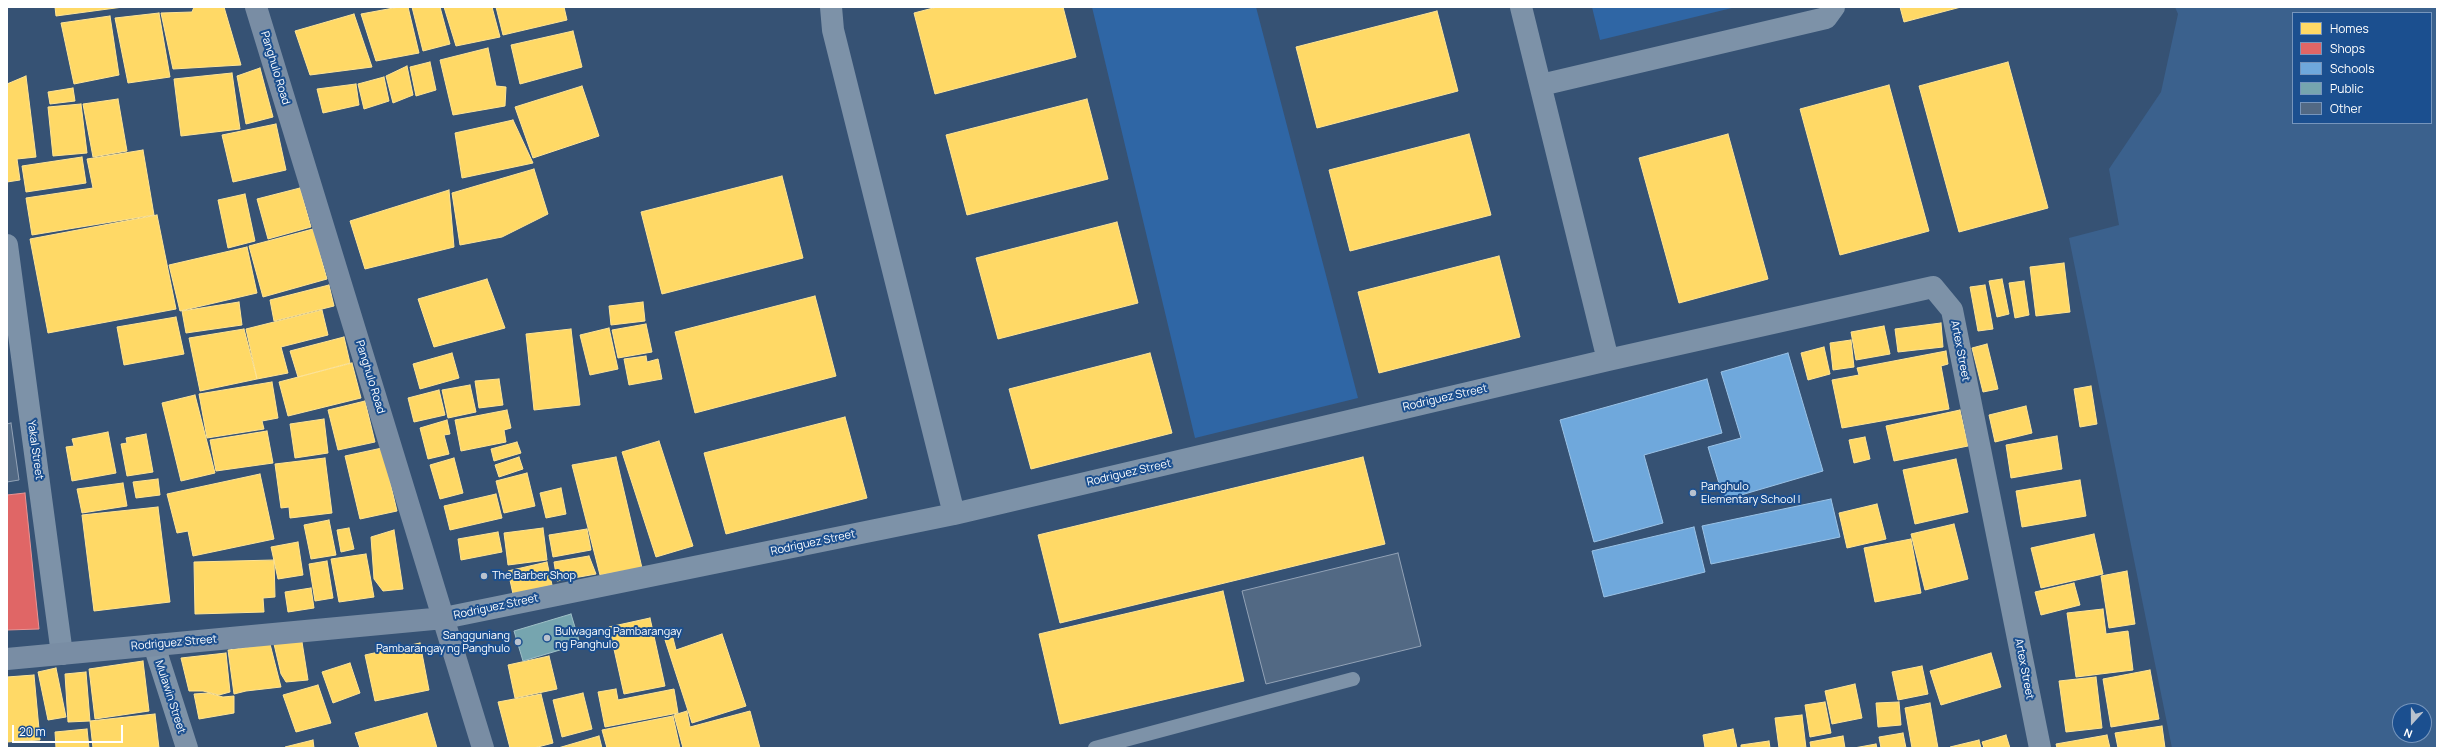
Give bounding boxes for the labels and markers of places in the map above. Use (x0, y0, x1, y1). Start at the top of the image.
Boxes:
place label: Panghulo Elementary School I (1701, 480, 1800, 506)
marker: Panghulo Elementary School I (1688, 488, 1698, 498)
place label: The Barber Shop (492, 569, 576, 583)
marker: The Barber Shop (479, 571, 489, 581)
place label: Bulwagang Pambarangay ng Panghulo (555, 625, 682, 651)
place label: Sangguniang Pambarangay ng Panghulo (376, 629, 510, 655)
marker: Bulwagang Pambarangay ng Panghulo (542, 633, 552, 643)
marker: Sangguniang Pambarangay ng Panghulo (513, 637, 523, 647)

